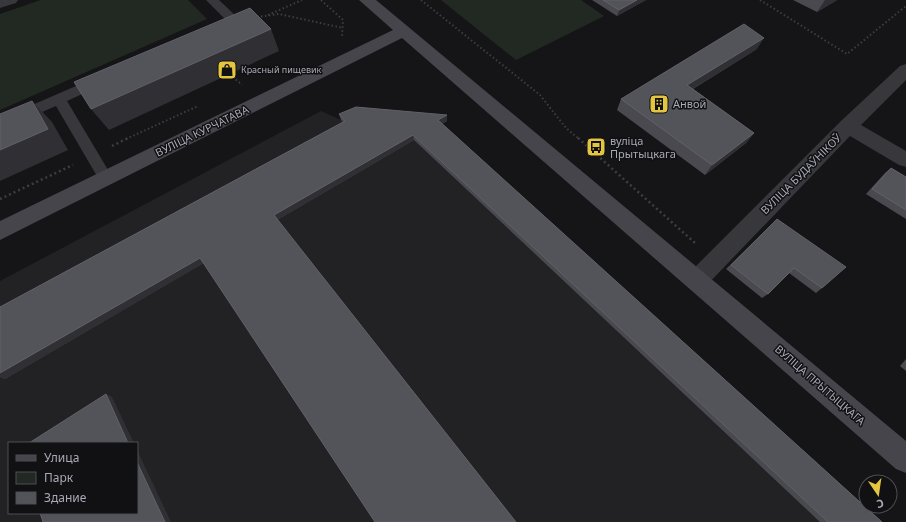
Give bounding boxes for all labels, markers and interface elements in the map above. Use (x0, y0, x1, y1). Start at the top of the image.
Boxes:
shop icon: Красный пищевик (216, 59, 238, 81)
place label: Красный пищевик (241, 63, 322, 76)
building icon: Анвой (648, 93, 670, 115)
place label: Анвой (673, 96, 706, 111)
street label: ВУЛІЦА КУРЧАТАВА (153, 101, 252, 160)
street label: ВУЛІЦА БУДАЎНІКОЎ (757, 130, 844, 217)
place label: вуліца Прытыцкага (610, 133, 676, 161)
bus stop icon: вуліца Прытыцкага (585, 136, 607, 158)
street label: ВУЛІЦА ПРЫТЫЦКАГА (772, 341, 869, 429)
legend (8, 442, 138, 514)
text: Улица (44, 449, 79, 466)
text: Парк (44, 469, 74, 486)
north arrow (858, 474, 898, 514)
text: Здание (44, 489, 87, 506)
text: С (875, 496, 886, 512)

